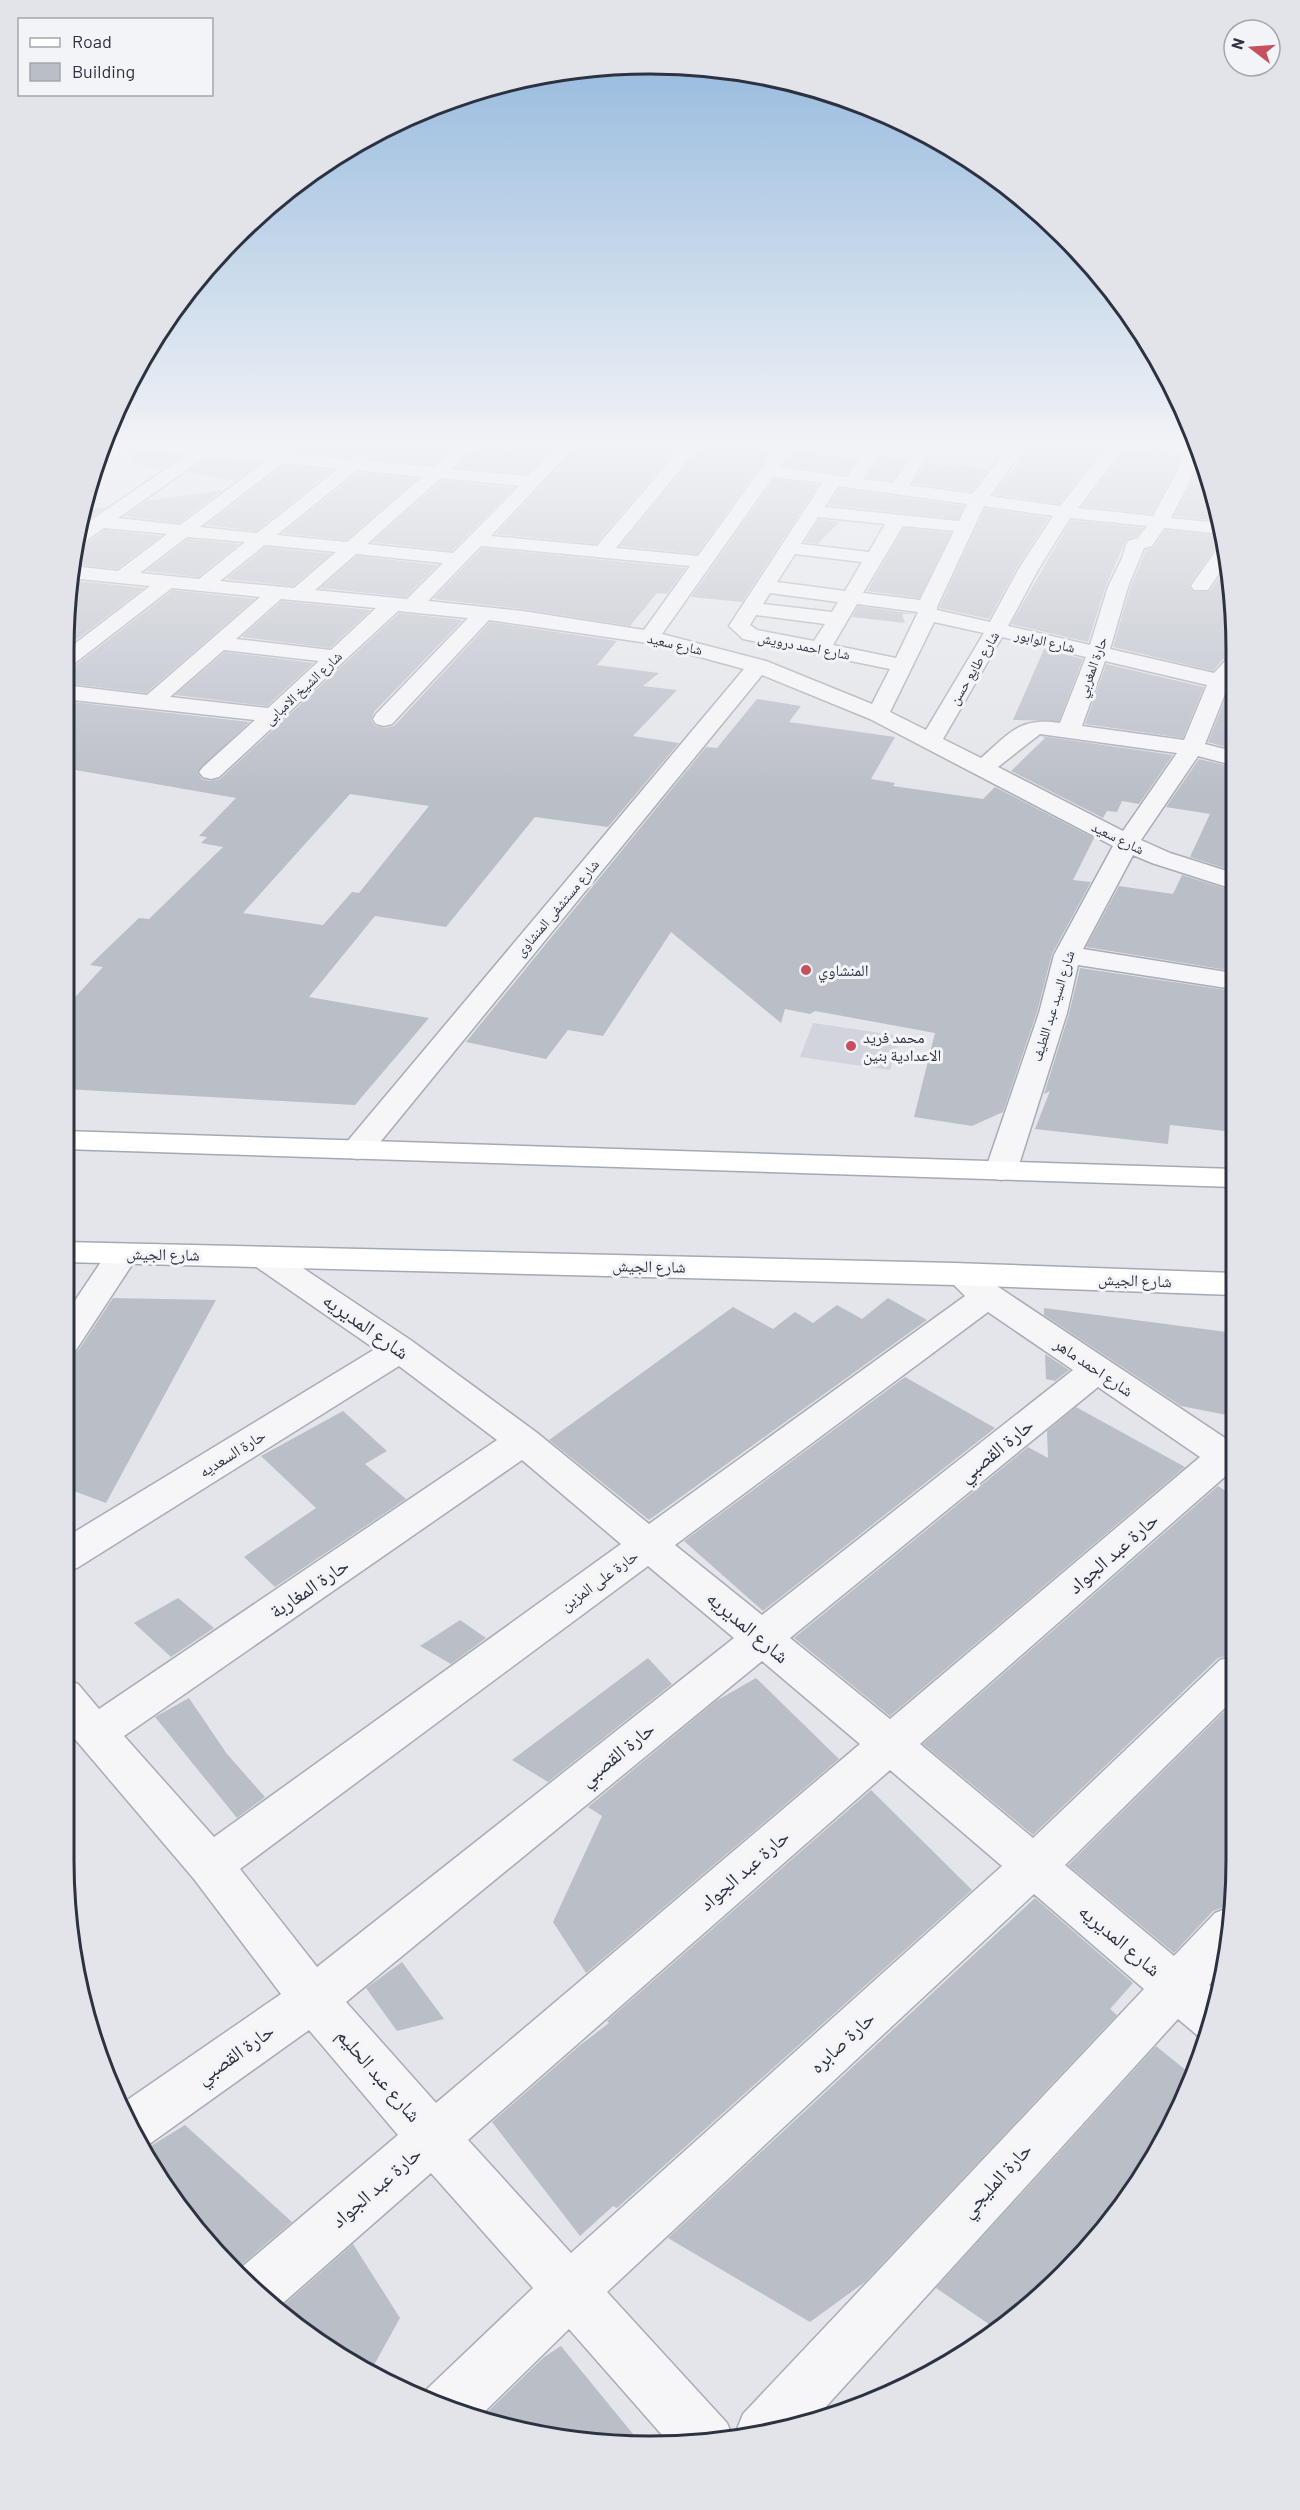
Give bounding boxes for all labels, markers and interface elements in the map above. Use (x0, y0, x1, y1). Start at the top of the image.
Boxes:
legend (18, 18, 213, 96)
north arrow (1222, 18, 1282, 78)
text: Road (72, 30, 112, 52)
text: N (1227, 36, 1248, 51)
text: Building (72, 60, 135, 82)
street label: شارع الوابور (1012, 625, 1077, 658)
street label: شارع احمد درويش (756, 628, 852, 665)
street label: شارع طايع حسن (945, 628, 1004, 709)
street label: شارع سعيد (645, 629, 704, 660)
street label: حارة المغربي (1073, 634, 1114, 701)
street label: شارع الشيخ الامبابى (260, 647, 346, 729)
street label: شارع سعيد (1088, 818, 1147, 859)
street label: شارع مستشفى المنشاوى (511, 856, 604, 961)
street label: شارع السيد عبد اللطيف (1028, 948, 1079, 1064)
place label: المنشاوي (818, 960, 869, 983)
marker: المنشاوي (799, 963, 813, 977)
place label: محمد فريد الاعدادية بنين (863, 1027, 941, 1066)
marker: محمد فريد الاعدادية بنين (844, 1039, 858, 1053)
street label: شارع الجيش (126, 1243, 200, 1266)
street label: شارع الجيش (612, 1255, 686, 1278)
street label: شارع الجيش (1098, 1269, 1172, 1292)
street label: شارع المديريه (318, 1287, 414, 1365)
street label: شارع احمد ماهر (1049, 1333, 1137, 1402)
street label: حارة القصبي (953, 1412, 1041, 1491)
street label: حارة السعديه (195, 1425, 269, 1481)
street label: حارة عبد الجواد (1062, 1506, 1163, 1598)
street label: حارة على المزين (556, 1545, 642, 1616)
street label: حارة المغاربة (264, 1552, 353, 1623)
street label: شارع المديريه (701, 1585, 795, 1669)
street label: حارة القصبي (574, 1716, 662, 1795)
street label: حارة عبد الجواد (693, 1823, 794, 1915)
street label: شارع المديريه (1073, 1898, 1167, 1982)
street label: حارة صابره (804, 2005, 879, 2078)
street label: حارة القصبي (191, 2018, 281, 2093)
street label: شارع عبد الحليم (330, 2023, 427, 2128)
street label: حارة المليجي (954, 2137, 1040, 2225)
street label: حارة عبد الجواد (325, 2140, 426, 2232)

